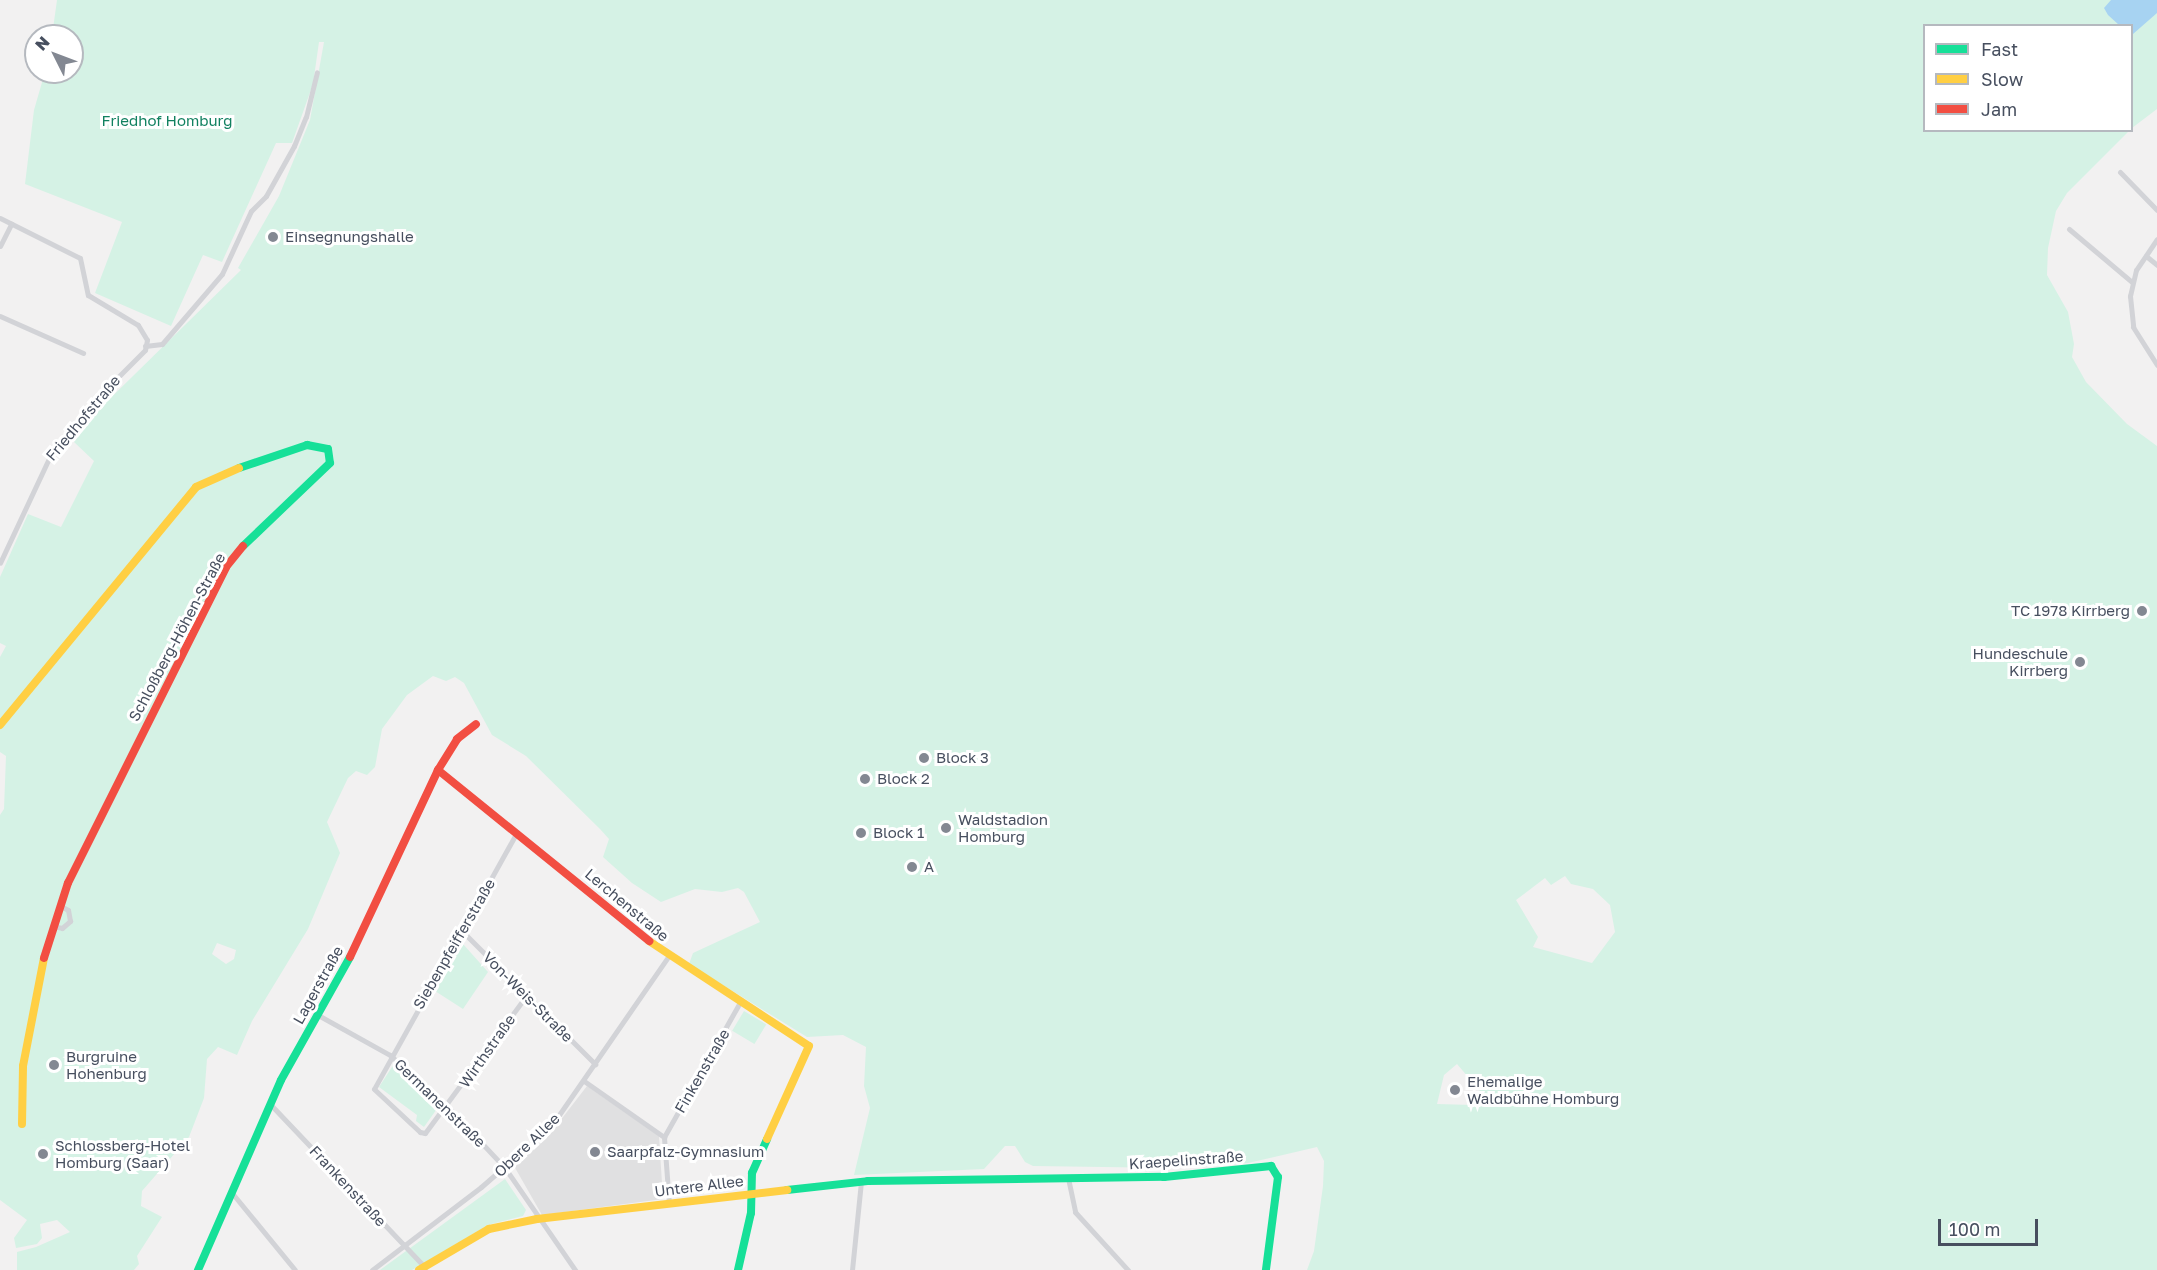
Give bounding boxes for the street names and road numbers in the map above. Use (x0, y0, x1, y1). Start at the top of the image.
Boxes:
street label: Friedhofstraße (42, 372, 124, 464)
street label: Schloßberg-Höhen-Straße (125, 550, 229, 724)
street label: Lerchenstraße (582, 865, 672, 945)
street label: Siebenpfeifferstraße (409, 876, 499, 1012)
street label: Lagerstraße (289, 943, 347, 1027)
street label: Von-Weis-Straße (479, 948, 577, 1046)
street label: Wirthstraße (455, 1011, 519, 1091)
street label: Finkenstraße (671, 1026, 733, 1116)
street label: Germanenstraße (391, 1055, 489, 1151)
street label: Obere Allee (491, 1109, 563, 1181)
street label: Frankenstraße (306, 1142, 390, 1230)
street label: Kraepelinstraße (1128, 1147, 1244, 1173)
street label: Untere Allee (653, 1172, 745, 1200)

